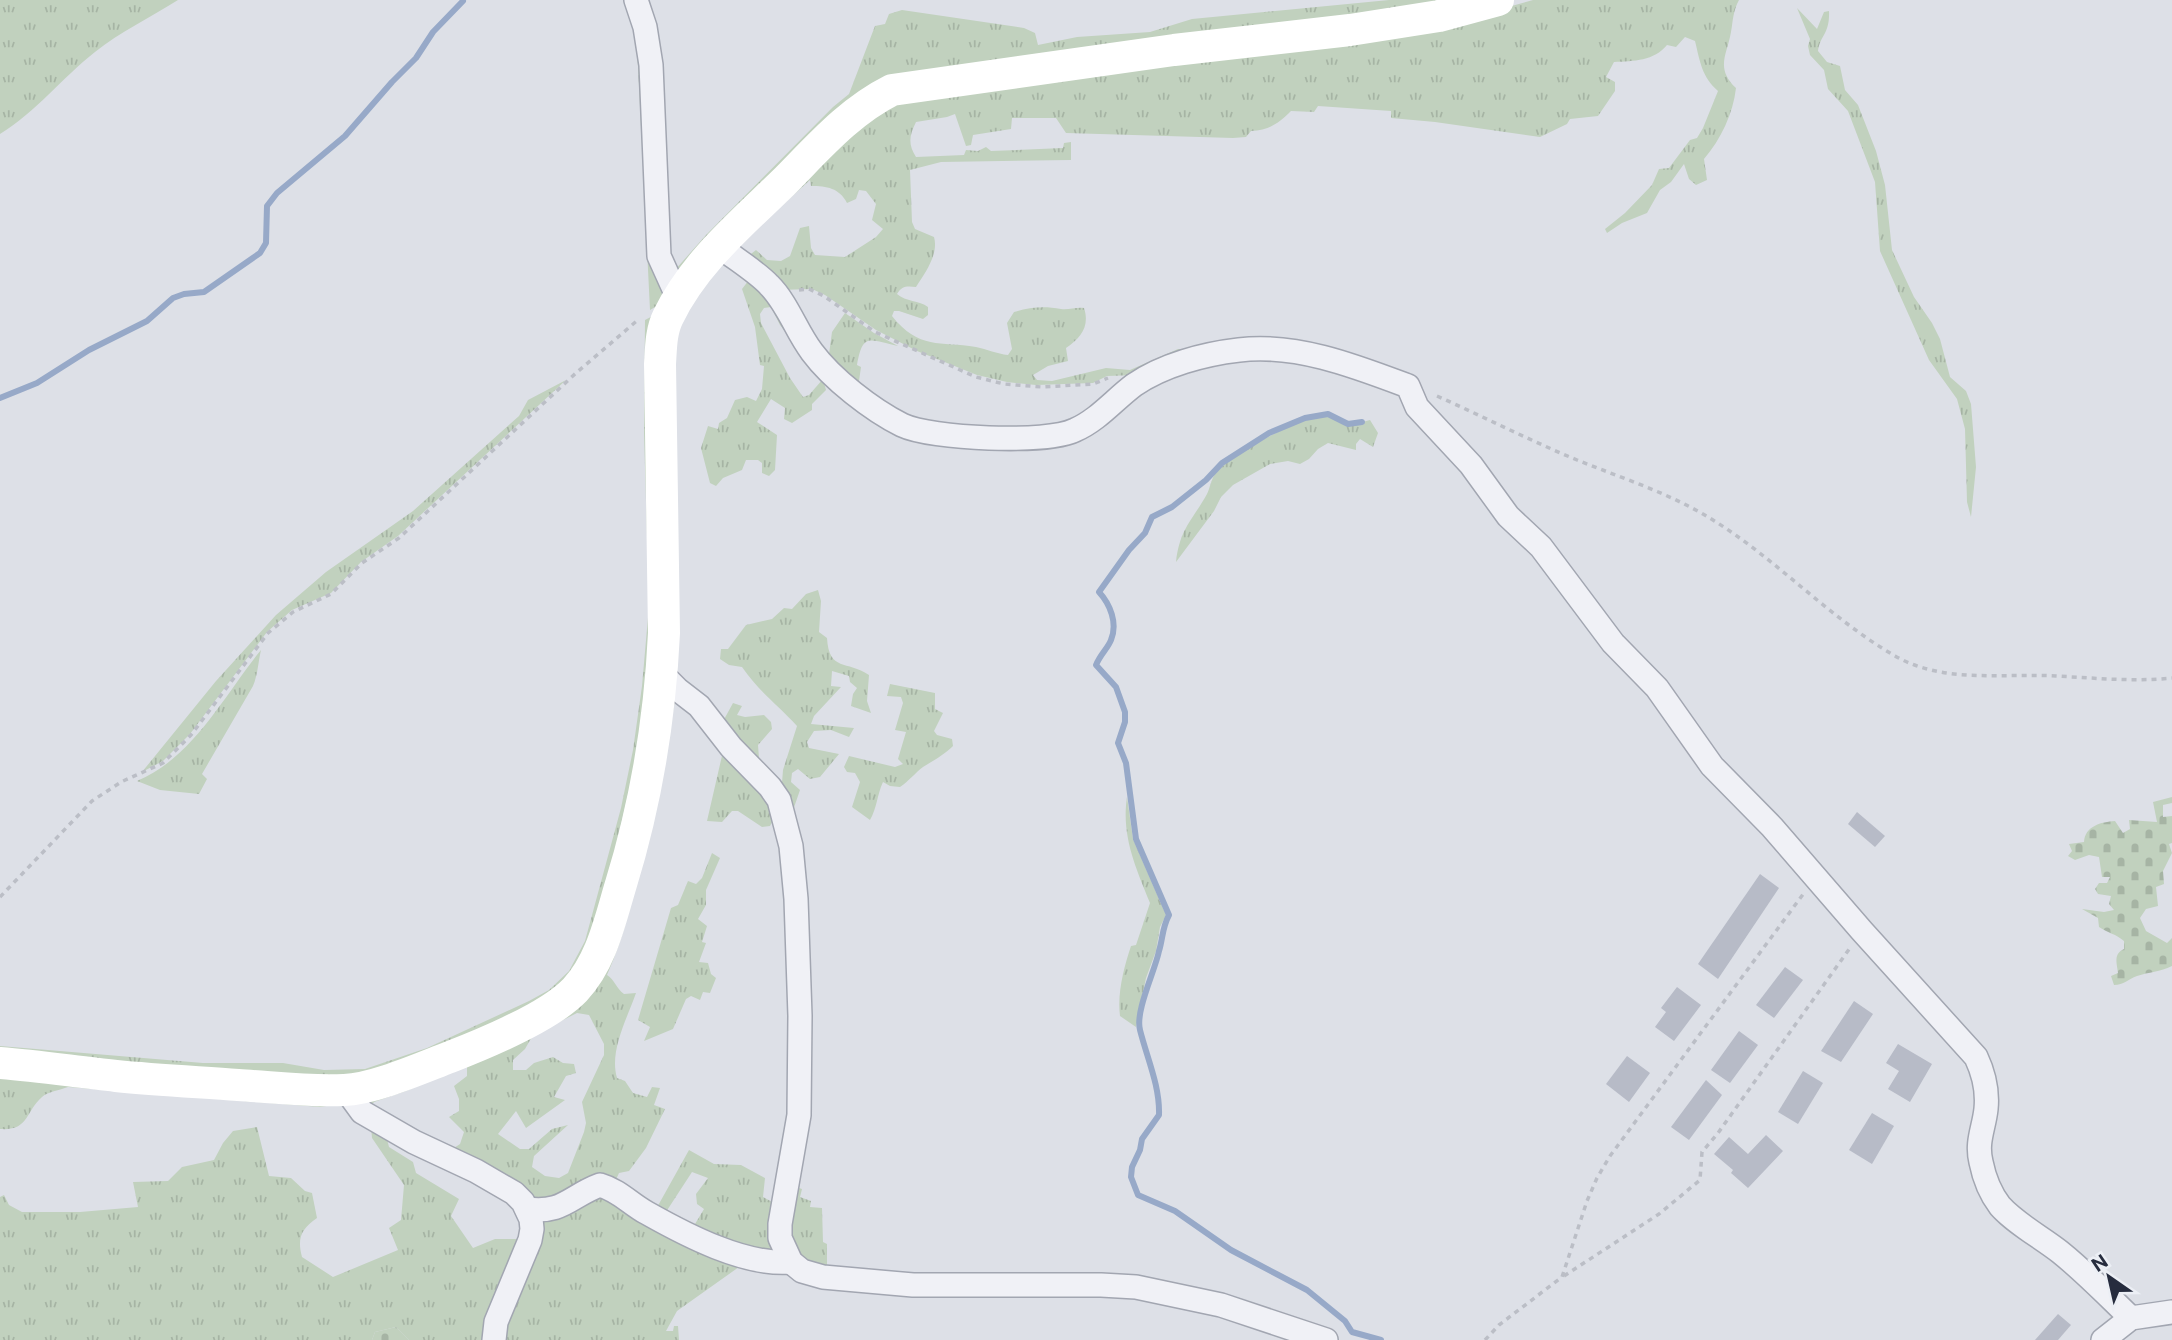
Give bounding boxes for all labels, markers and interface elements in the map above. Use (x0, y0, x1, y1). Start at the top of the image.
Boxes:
north arrow (2074, 1242, 2144, 1312)
text: N (2087, 1250, 2112, 1276)

